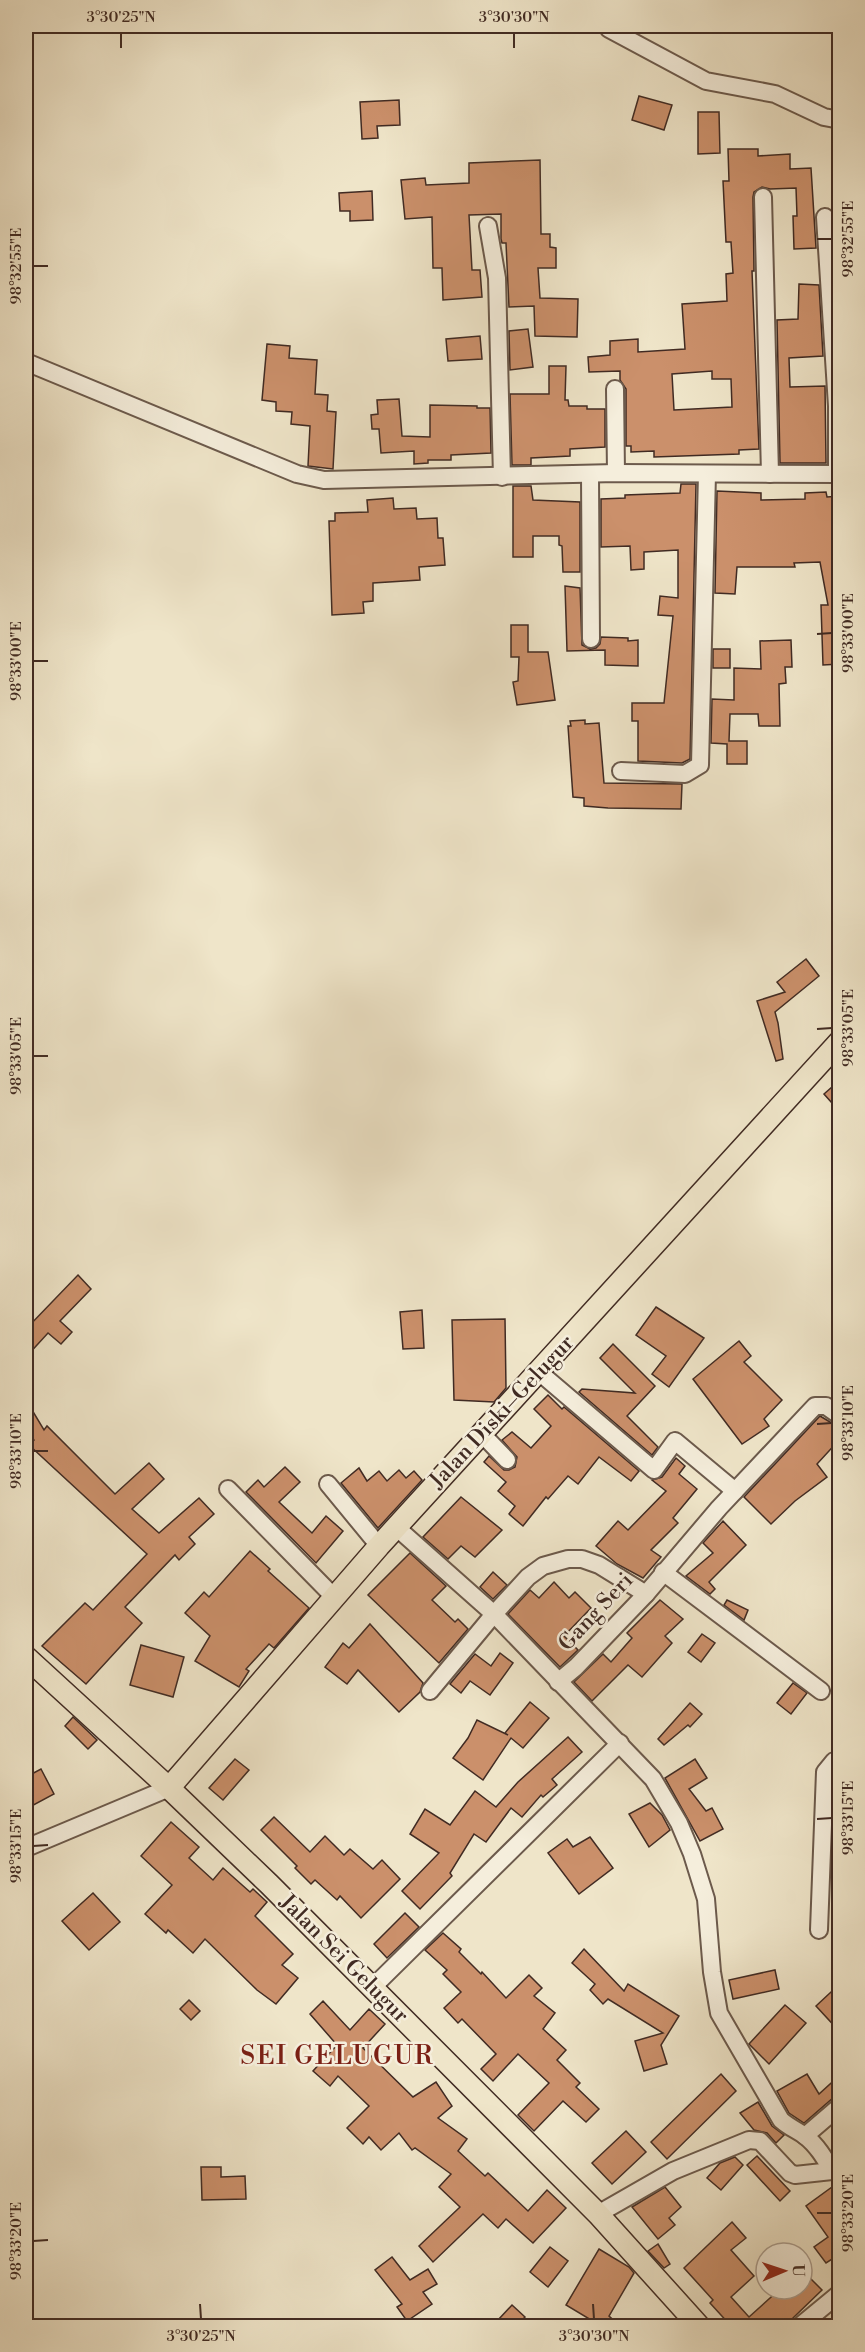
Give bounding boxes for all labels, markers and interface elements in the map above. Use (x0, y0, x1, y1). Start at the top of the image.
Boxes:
text: 3°30'25"N (86, 8, 156, 27)
text: 3°30'30"N (479, 8, 549, 27)
text: 98°32'55"E (839, 201, 858, 277)
text: 98°32'55"E (7, 228, 26, 304)
text: 98°33'00"E (839, 593, 858, 673)
text: 98°33'00"E (7, 621, 26, 701)
text: 98°33'05"E (839, 989, 858, 1067)
text: 98°33'05"E (7, 1017, 26, 1095)
street label: Jalan Diski–Gelugur (423, 1330, 580, 1495)
text: 98°33'10"E (839, 1385, 858, 1461)
text: 98°33'10"E (7, 1413, 26, 1489)
street label: Gang Seri (553, 1567, 639, 1657)
text: 98°33'15"E (839, 1781, 858, 1855)
text: 98°33'15"E (7, 1809, 26, 1883)
street label: Jalan Sei Gelugur (273, 1888, 414, 2029)
district label: SEI GELUGUR (240, 2040, 434, 2072)
text: 98°33'20"E (839, 2174, 858, 2252)
text: 98°33'20"E (7, 2202, 26, 2280)
north arrow (754, 2241, 814, 2301)
text: U (788, 2264, 808, 2278)
text: 3°30'25"N (166, 2327, 236, 2346)
text: 3°30'30"N (559, 2327, 629, 2346)

